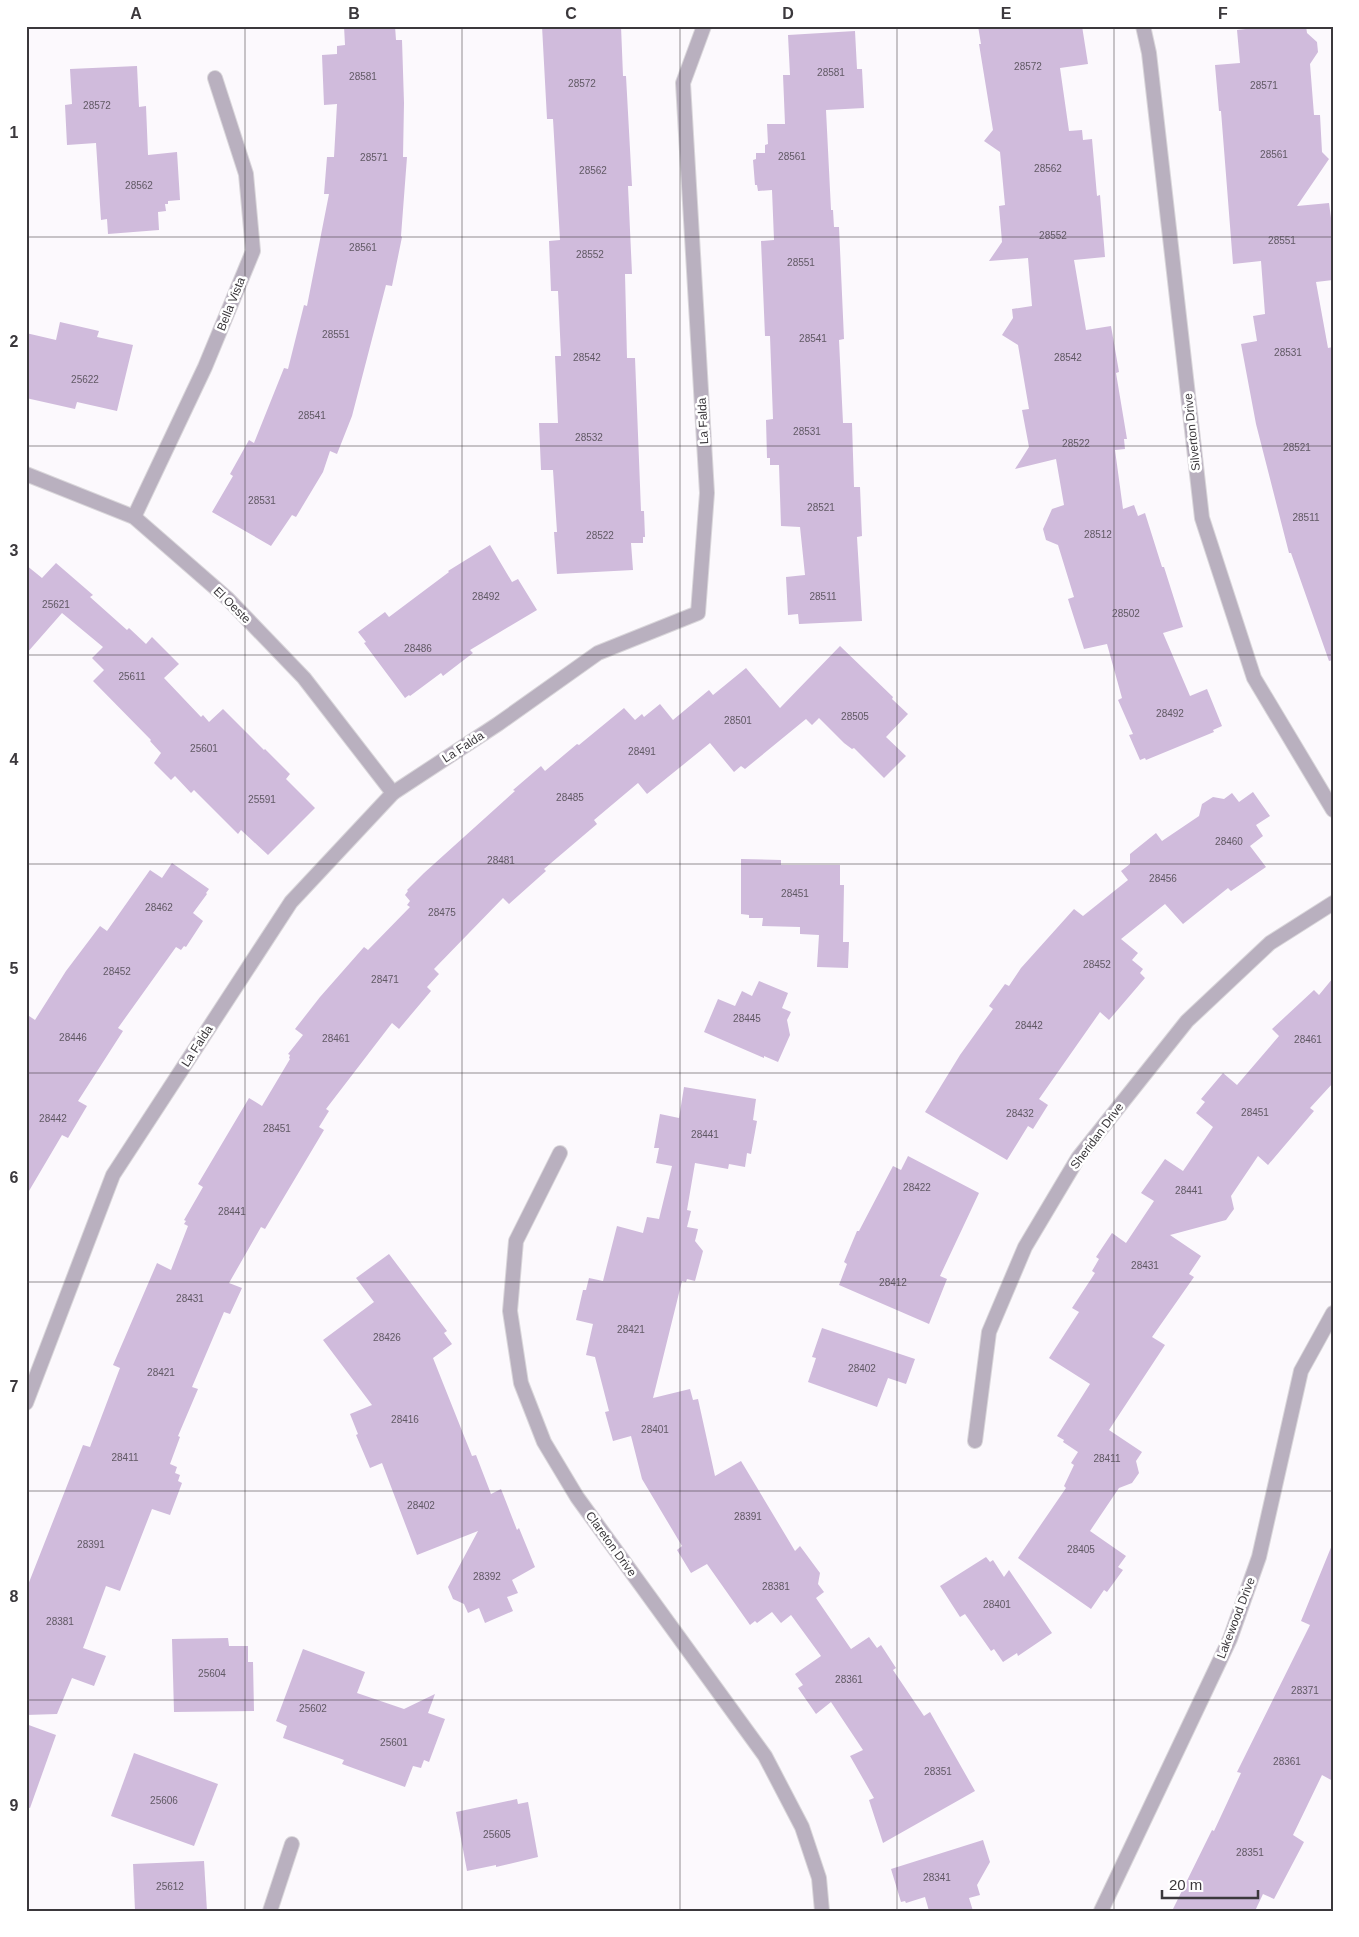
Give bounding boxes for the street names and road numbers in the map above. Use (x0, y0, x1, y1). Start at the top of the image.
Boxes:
street label: Bella Vista (214, 275, 248, 333)
street label: Silverton Drive (1181, 392, 1203, 472)
street label: La Falda (695, 397, 711, 445)
street label: El Oeste (211, 584, 254, 626)
street label: La Falda (440, 728, 487, 766)
street label: La Falda (178, 1022, 216, 1069)
street label: Sheridan Drive (1068, 1100, 1127, 1172)
street label: Clareton Drive (583, 1509, 639, 1579)
street label: Lakewood Drive (1214, 1575, 1258, 1661)

